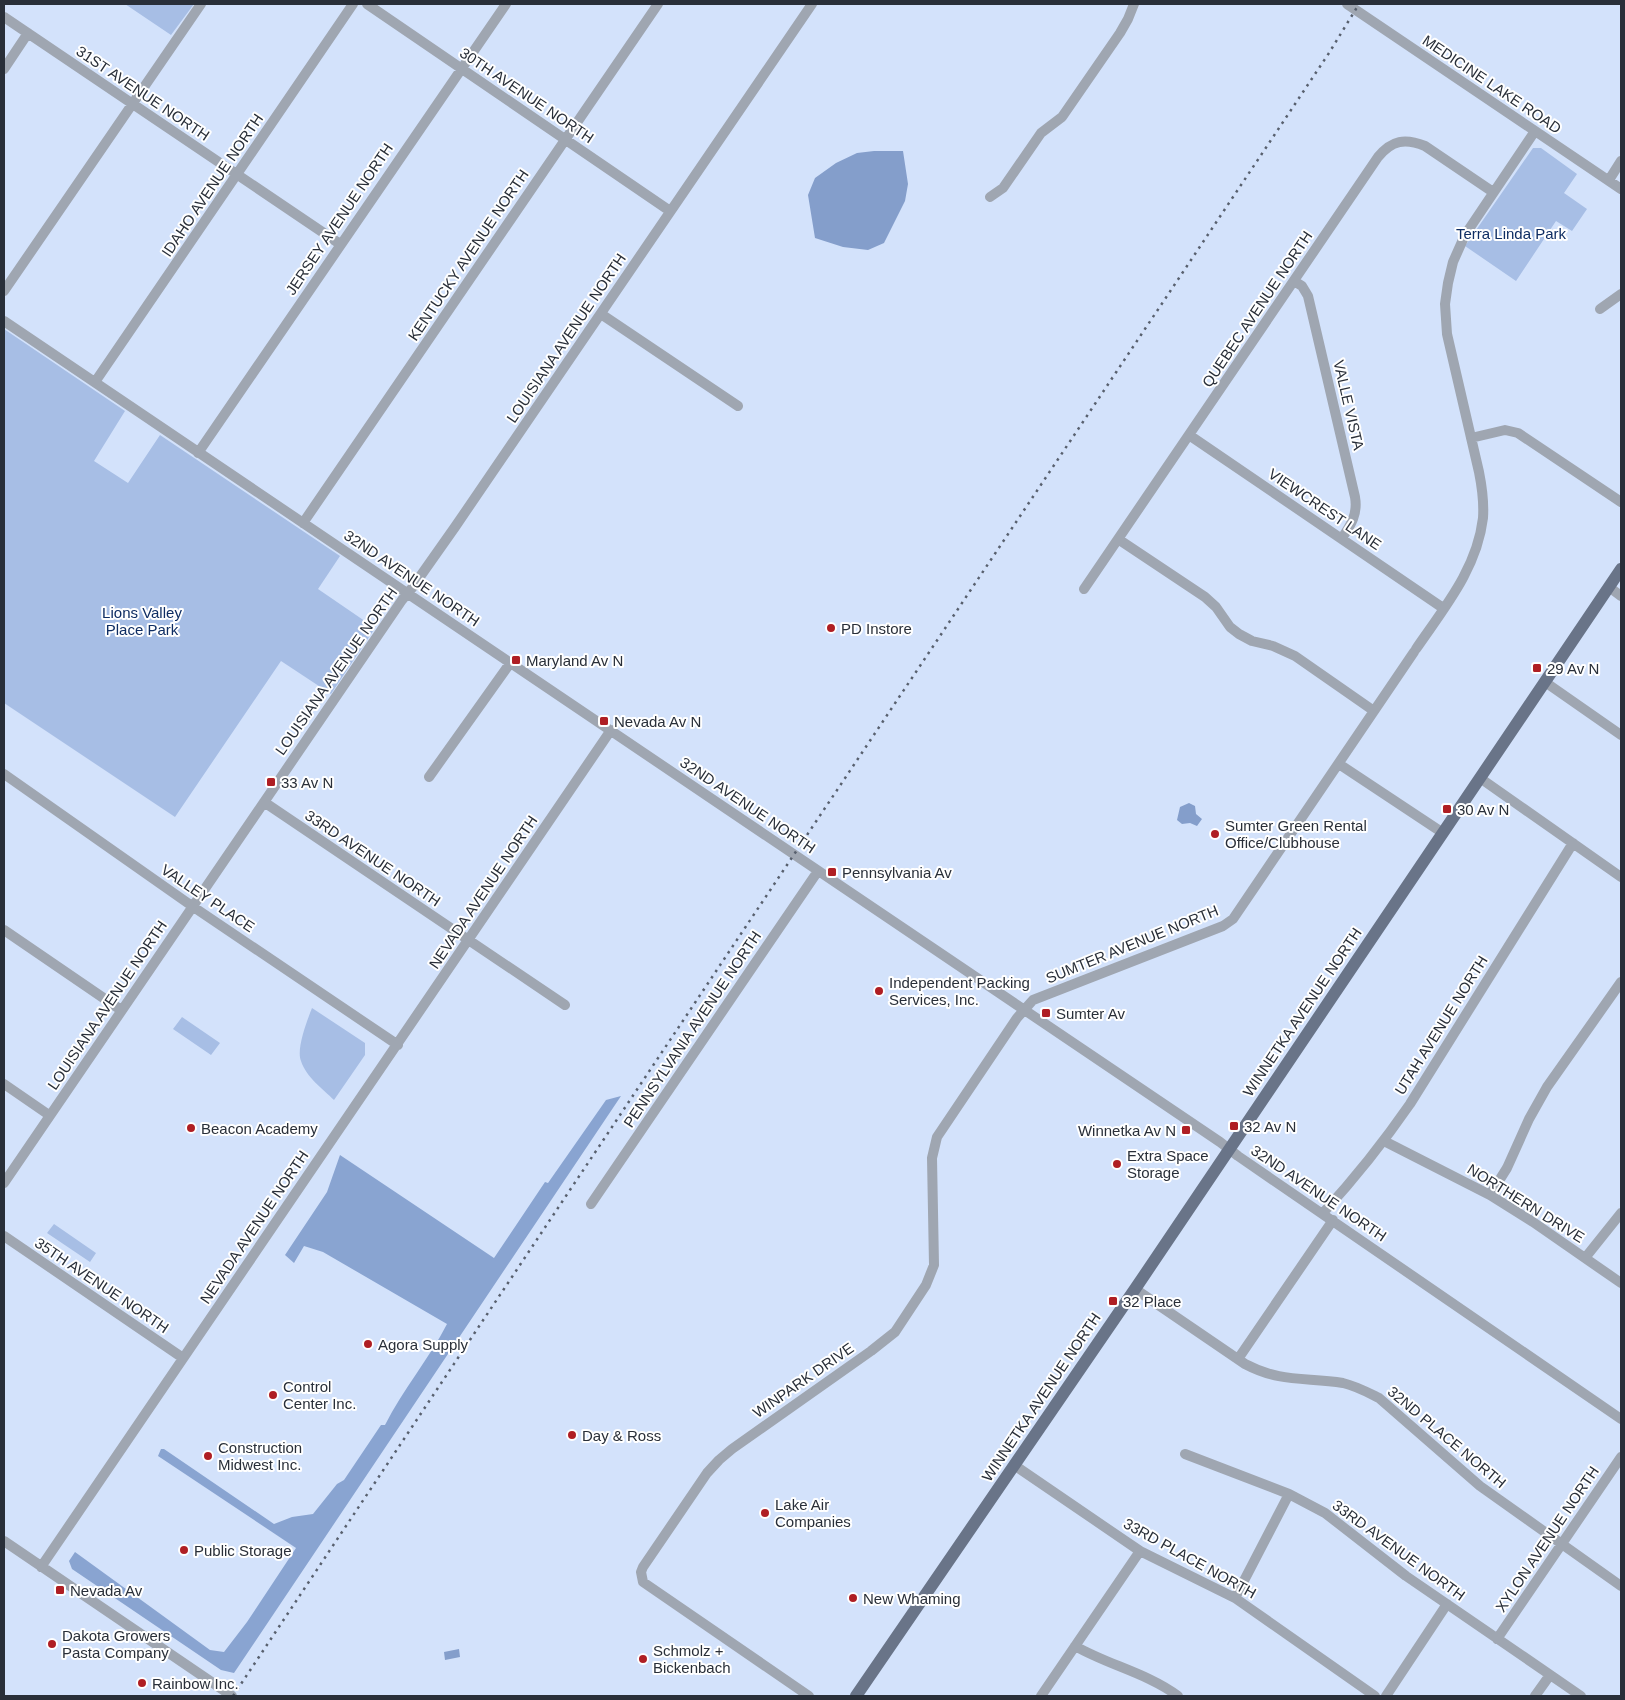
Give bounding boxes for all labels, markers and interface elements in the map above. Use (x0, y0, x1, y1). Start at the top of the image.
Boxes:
street label: MEDICINE LAKE ROAD (1420, 31, 1565, 137)
street label: 31ST AVENUE NORTH (73, 42, 213, 144)
street label: 30TH AVENUE NORTH (457, 44, 597, 146)
street label: IDAHO AVENUE NORTH (158, 110, 266, 260)
street label: JERSEY AVENUE NORTH (282, 140, 396, 298)
street label: KENTUCKY AVENUE NORTH (404, 166, 532, 344)
park label: Terra Linda Park (1456, 225, 1567, 242)
street label: QUEBEC AVENUE NORTH (1198, 228, 1316, 390)
street label: LOUISIANA AVENUE NORTH (503, 250, 629, 426)
street label: VALLE VISTA (1330, 358, 1368, 452)
street label: VIEWCREST LANE (1265, 465, 1385, 553)
street label: 32ND AVENUE NORTH (341, 526, 483, 630)
street label: LOUISIANA AVENUE NORTH (272, 584, 400, 758)
park label: Lions Valley Place Park (102, 604, 182, 638)
place label: PD Instore (841, 620, 912, 637)
marker: PD Instore (825, 622, 837, 634)
place label: Maryland Av N (526, 652, 623, 669)
marker: Maryland Av N (510, 654, 522, 666)
place label: 29 Av N (1547, 660, 1599, 677)
marker: 29 Av N (1531, 662, 1543, 674)
place label: Nevada Av N (614, 713, 701, 730)
marker: Nevada Av N (598, 715, 610, 727)
street label: 32ND AVENUE NORTH (677, 753, 819, 857)
place label: 33 Av N (281, 774, 333, 791)
marker: 33 Av N (265, 776, 277, 788)
place label: 30 Av N (1457, 801, 1509, 818)
marker: 30 Av N (1441, 803, 1453, 815)
street label: 33RD AVENUE NORTH (302, 806, 444, 910)
street label: NEVADA AVENUE NORTH (425, 812, 541, 972)
place label: Sumter Green Rental Office/Clubhouse (1225, 817, 1367, 851)
marker: Sumter Green Rental Office/Clubhouse (1209, 828, 1221, 840)
street label: VALLEY PLACE (158, 861, 258, 935)
place label: Pennsylvania Av (842, 864, 952, 881)
marker: Pennsylvania Av (826, 866, 838, 878)
street label: SUMTER AVENUE NORTH (1043, 902, 1221, 986)
street label: LOUISIANA AVENUE NORTH (44, 917, 170, 1093)
street label: WINNETKA AVENUE NORTH (1239, 925, 1365, 1099)
street label: PENNSYLVANIA AVENUE NORTH (620, 928, 764, 1130)
street label: UTAH AVENUE NORTH (1391, 952, 1491, 1098)
place label: Independent Packing Services, Inc. (889, 974, 1030, 1008)
marker: Independent Packing Services, Inc. (873, 985, 885, 997)
place label: Sumter Av (1056, 1005, 1125, 1022)
marker: Sumter Av (1040, 1007, 1052, 1019)
place label: 32 Av N (1244, 1118, 1296, 1135)
place label: Beacon Academy (201, 1120, 318, 1137)
marker: 32 Av N (1228, 1120, 1240, 1132)
marker: Beacon Academy (185, 1122, 197, 1134)
place label: Winnetka Av N (1078, 1122, 1176, 1139)
marker: Winnetka Av N (1180, 1124, 1192, 1136)
street label: 32ND AVENUE NORTH (1248, 1141, 1390, 1245)
street label: NEVADA AVENUE NORTH (196, 1147, 312, 1307)
place label: Extra Space Storage (1127, 1147, 1209, 1181)
marker: Extra Space Storage (1111, 1158, 1123, 1170)
street label: NORTHERN DRIVE (1464, 1160, 1588, 1246)
street label: 35TH AVENUE NORTH (32, 1234, 172, 1336)
place label: 32 Place (1123, 1293, 1181, 1310)
marker: 32 Place (1107, 1295, 1119, 1307)
street label: WINNETKA AVENUE NORTH (978, 1310, 1104, 1484)
place label: Agora Supply (378, 1336, 469, 1353)
marker: Agora Supply (362, 1338, 374, 1350)
street label: WINPARK DRIVE (749, 1339, 857, 1421)
place label: Control Center Inc. (283, 1378, 356, 1412)
street label: 32ND PLACE NORTH (1384, 1383, 1510, 1491)
marker: Control Center Inc. (267, 1389, 279, 1401)
place label: Day & Ross (582, 1427, 661, 1444)
marker: Day & Ross (566, 1429, 578, 1441)
place label: Construction Midwest Inc. (218, 1439, 302, 1473)
marker: Construction Midwest Inc. (202, 1450, 214, 1462)
street label: XYLON AVENUE NORTH (1492, 1463, 1602, 1615)
place label: Lake Air Companies (775, 1496, 851, 1530)
street label: 33RD AVENUE NORTH (1329, 1496, 1469, 1604)
marker: Lake Air Companies (759, 1507, 771, 1519)
street label: 33RD PLACE NORTH (1121, 1514, 1259, 1602)
place label: Public Storage (194, 1542, 292, 1559)
marker: Public Storage (178, 1544, 190, 1556)
place label: Nevada Av (70, 1582, 143, 1599)
marker: Nevada Av (54, 1584, 66, 1596)
place label: New Whaming (863, 1590, 961, 1607)
marker: New Whaming (847, 1592, 859, 1604)
place label: Dakota Growers Pasta Company (62, 1627, 170, 1661)
marker: Dakota Growers Pasta Company (46, 1638, 58, 1650)
place label: Schmolz + Bickenbach (653, 1642, 731, 1676)
marker: Schmolz + Bickenbach (637, 1653, 649, 1665)
place label: Rainbow Inc. (152, 1675, 239, 1692)
marker: Rainbow Inc. (136, 1677, 148, 1689)

